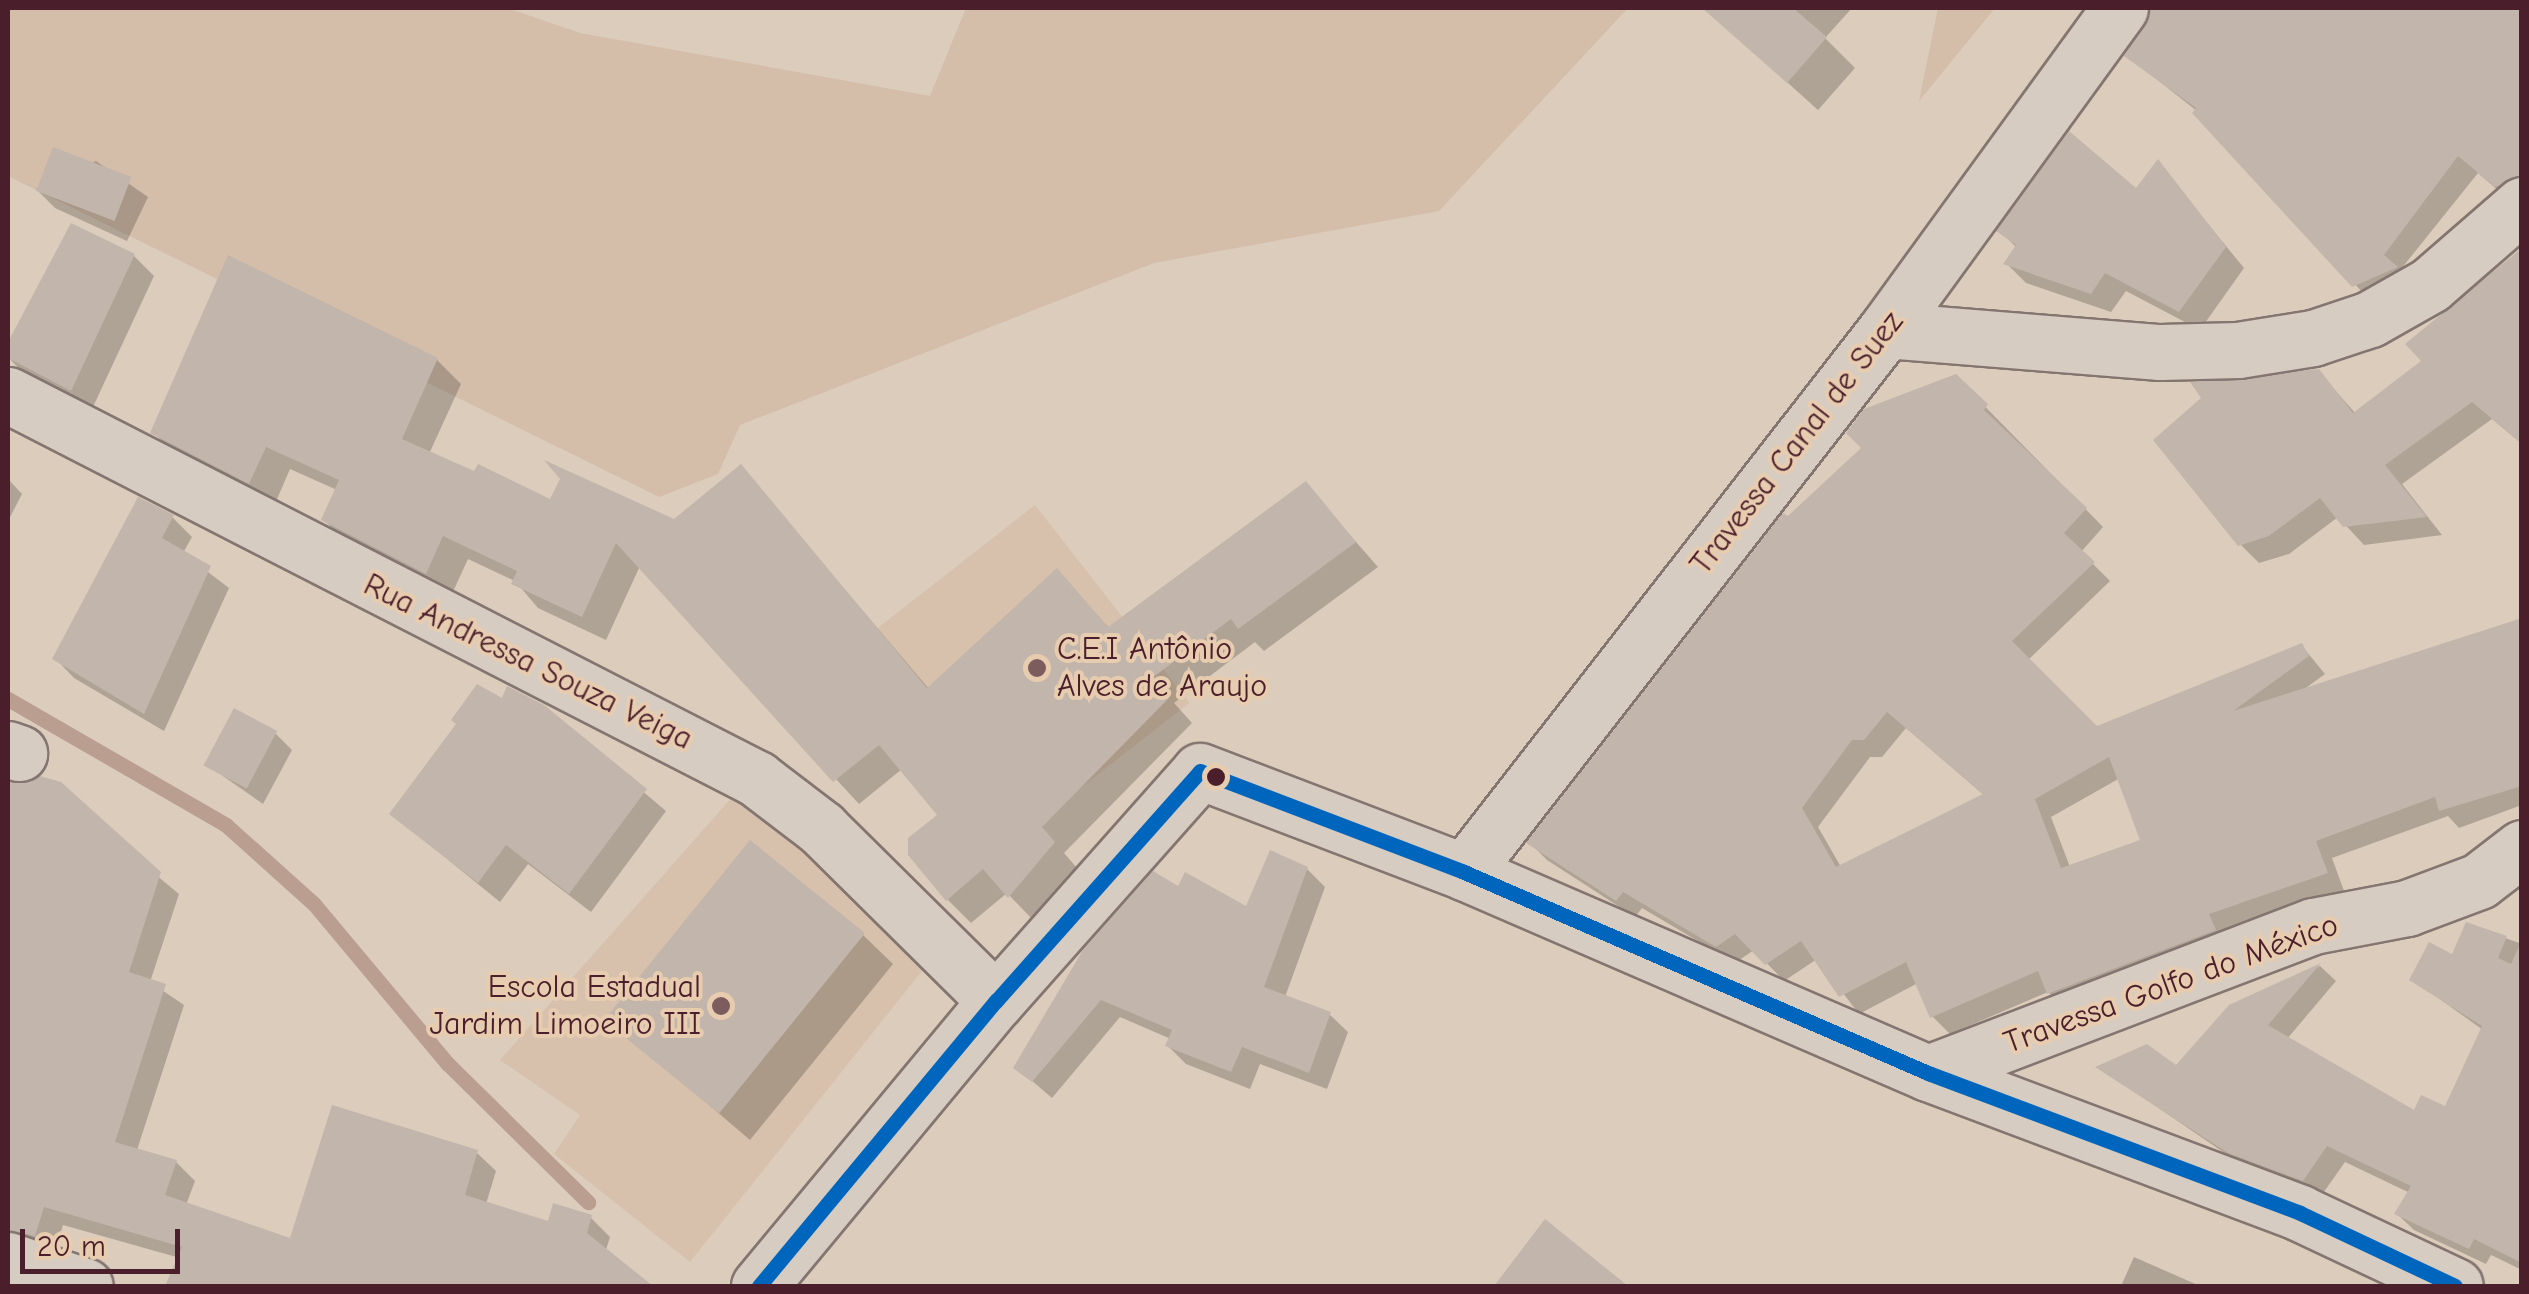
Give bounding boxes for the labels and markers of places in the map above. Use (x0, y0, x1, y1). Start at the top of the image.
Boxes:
place label: C.E.I Antônio Alves de Araujo (1057, 631, 1267, 706)
marker: C.E.I Antônio Alves de Araujo (1026, 657, 1048, 679)
unlabelled marker (1206, 767, 1226, 787)
place label: Escola Estadual Jardim Limoeiro III (429, 969, 701, 1044)
marker: Escola Estadual Jardim Limoeiro III (710, 995, 732, 1017)

